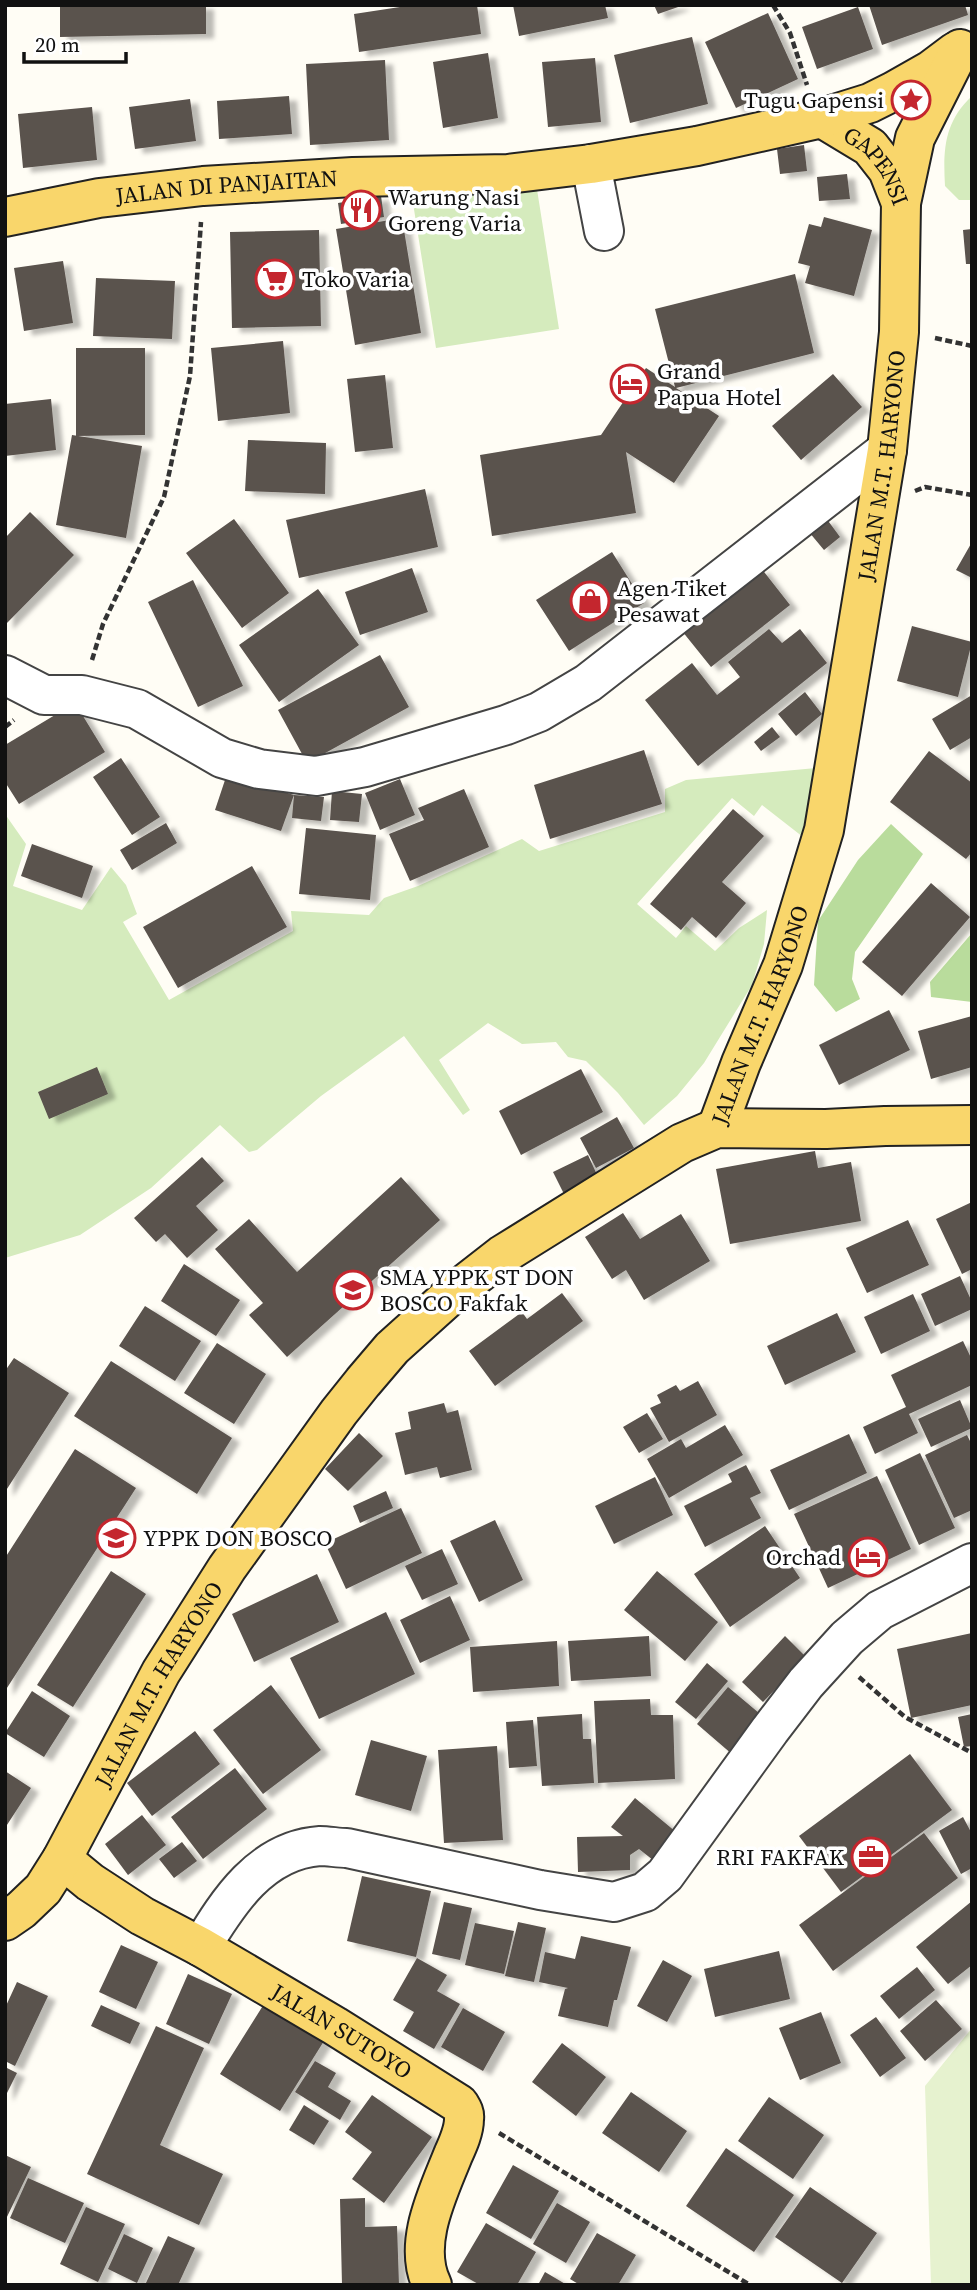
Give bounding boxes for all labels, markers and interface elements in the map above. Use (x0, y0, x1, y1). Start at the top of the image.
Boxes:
scale bar (24, 21, 126, 65)
text: 20 m (35, 30, 80, 59)
place icon: Tugu Gapensi (890, 79, 932, 121)
place label: Tugu Gapensi (744, 84, 884, 116)
street label: GAPENSI (837, 119, 916, 210)
street label: JALAN DI PANJAITAN (113, 162, 339, 212)
place label: Warung Nasi Goreng Varia (388, 181, 522, 239)
restaurant icon: Warung Nasi Goreng Varia (340, 189, 382, 231)
supermarket icon: Toko Varia (254, 258, 296, 300)
place label: Toko Varia (302, 263, 410, 295)
street label: JALAN M.T. HARYONO (849, 349, 913, 584)
place label: Grand Papua Hotel (657, 355, 781, 413)
hotel icon: Grand Papua Hotel (609, 363, 651, 405)
place label: Agen Tiket Pesawat (617, 572, 727, 630)
shop icon: Agen Tiket Pesawat (569, 580, 611, 622)
street label: JALAN M.T. HARYONO (703, 901, 816, 1130)
place label: SMA YPPK ST DON BOSCO Fakfak (380, 1261, 574, 1319)
school or university icon: SMA YPPK ST DON BOSCO Fakfak (332, 1269, 374, 1311)
school or university icon: YPPK DON BOSCO (95, 1517, 137, 1559)
place label: YPPK DON BOSCO (143, 1522, 333, 1554)
hotel icon: Orchad (847, 1536, 889, 1578)
place label: Orchad (766, 1541, 841, 1573)
street label: JALAN M.T. HARYONO (86, 1575, 230, 1794)
office icon: RRI FAKFAK (850, 1836, 892, 1878)
place label: RRI FAKFAK (716, 1841, 845, 1873)
street label: JALAN SUTOYO (264, 1975, 418, 2087)

